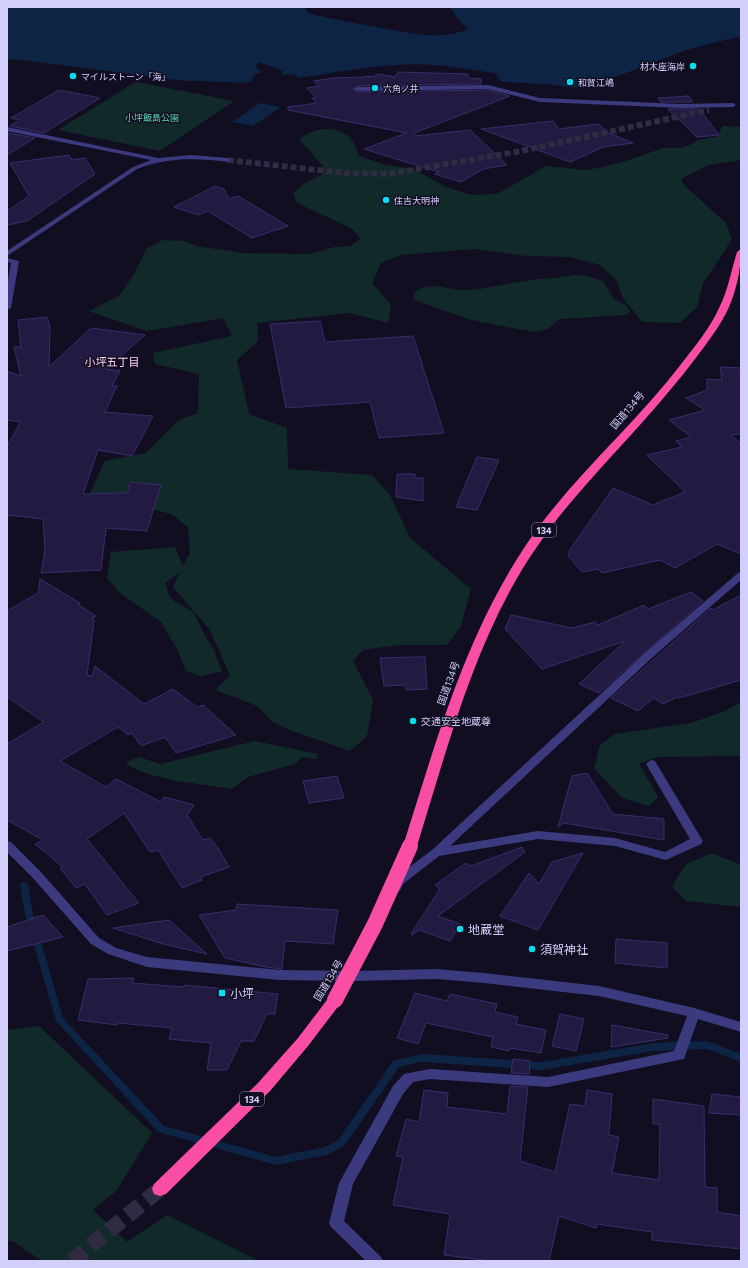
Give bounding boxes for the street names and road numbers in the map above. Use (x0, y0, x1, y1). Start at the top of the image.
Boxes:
street label: 国道134号 (607, 389, 647, 431)
road number: 134 (532, 523, 556, 537)
street label: 国道134号 (434, 659, 462, 707)
street label: 国道134号 (311, 957, 345, 1003)
road number: 134 (240, 1092, 264, 1106)

